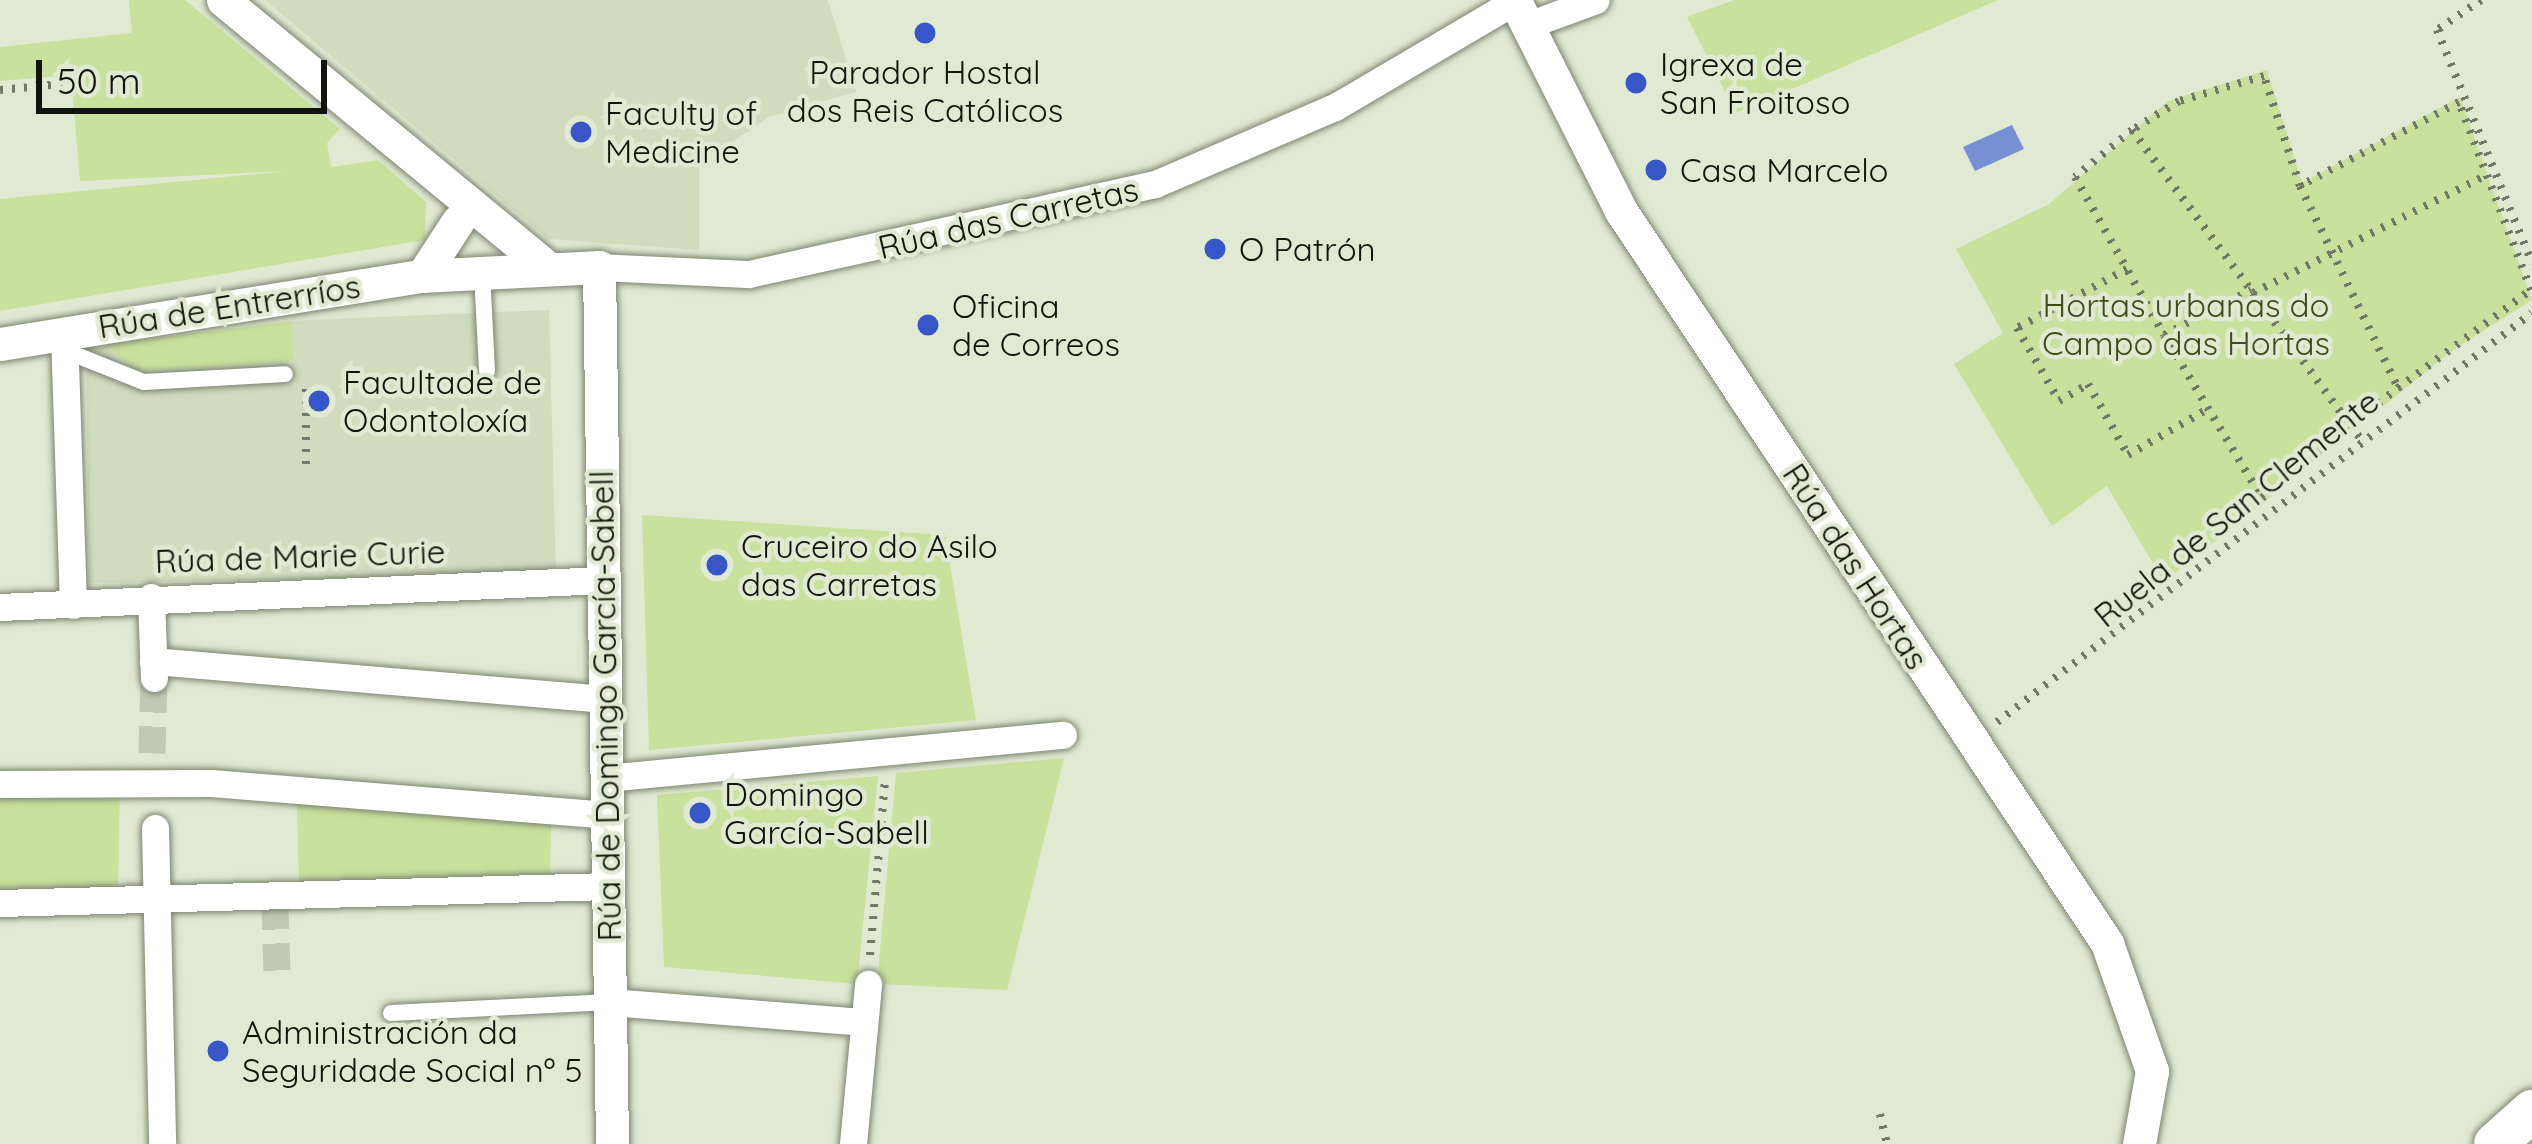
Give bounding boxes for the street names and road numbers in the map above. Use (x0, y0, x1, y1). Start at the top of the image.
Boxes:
street label: Rúa das Carretas (874, 169, 1142, 267)
street label: Rúa de Entrerríos (95, 266, 363, 346)
street label: Ruela de San Clemente (2086, 381, 2386, 635)
street label: Rúa das Hortas (1775, 456, 1937, 676)
street label: Rúa de Domingo García-Sabell (581, 470, 629, 942)
street label: Rúa de Marie Curie (154, 531, 446, 581)

